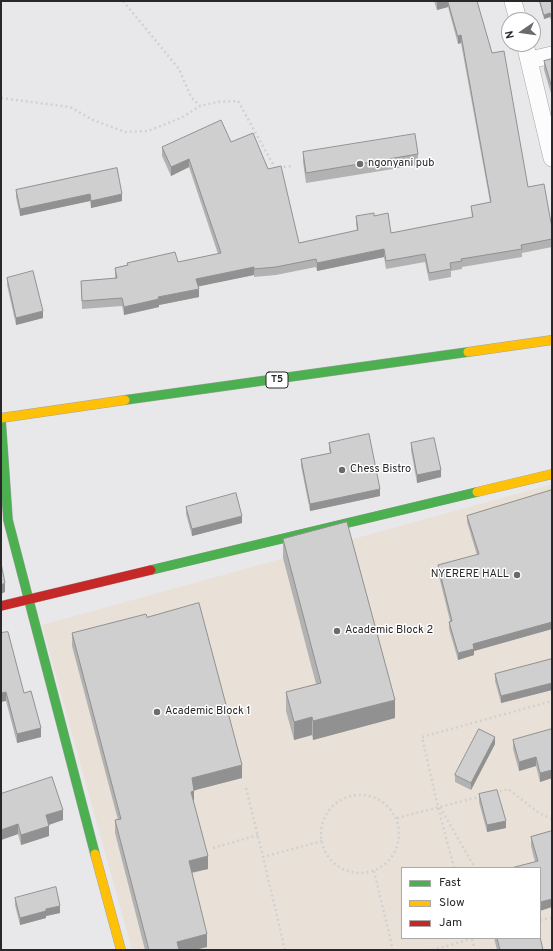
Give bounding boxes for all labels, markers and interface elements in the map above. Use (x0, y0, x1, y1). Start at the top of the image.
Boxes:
north arrow (501, 12, 541, 52)
text: N (503, 29, 518, 40)
place label: ngonyani pub (368, 157, 434, 171)
marker: ngonyani pub (355, 159, 365, 169)
road number: T5 (266, 372, 288, 388)
place label: Chess Bistro (350, 463, 411, 477)
marker: Chess Bistro (337, 465, 347, 475)
place label: NYERERE HALL (431, 568, 509, 582)
marker: NYERERE HALL (512, 570, 522, 580)
place label: Academic Block 2 (345, 624, 433, 638)
marker: Academic Block 2 (332, 626, 342, 636)
place label: Academic Block 1 (165, 705, 251, 719)
marker: Academic Block 1 (152, 707, 162, 717)
legend (401, 867, 541, 939)
text: Fast (439, 875, 461, 891)
text: Slow (439, 895, 465, 911)
text: Jam (439, 915, 462, 931)

